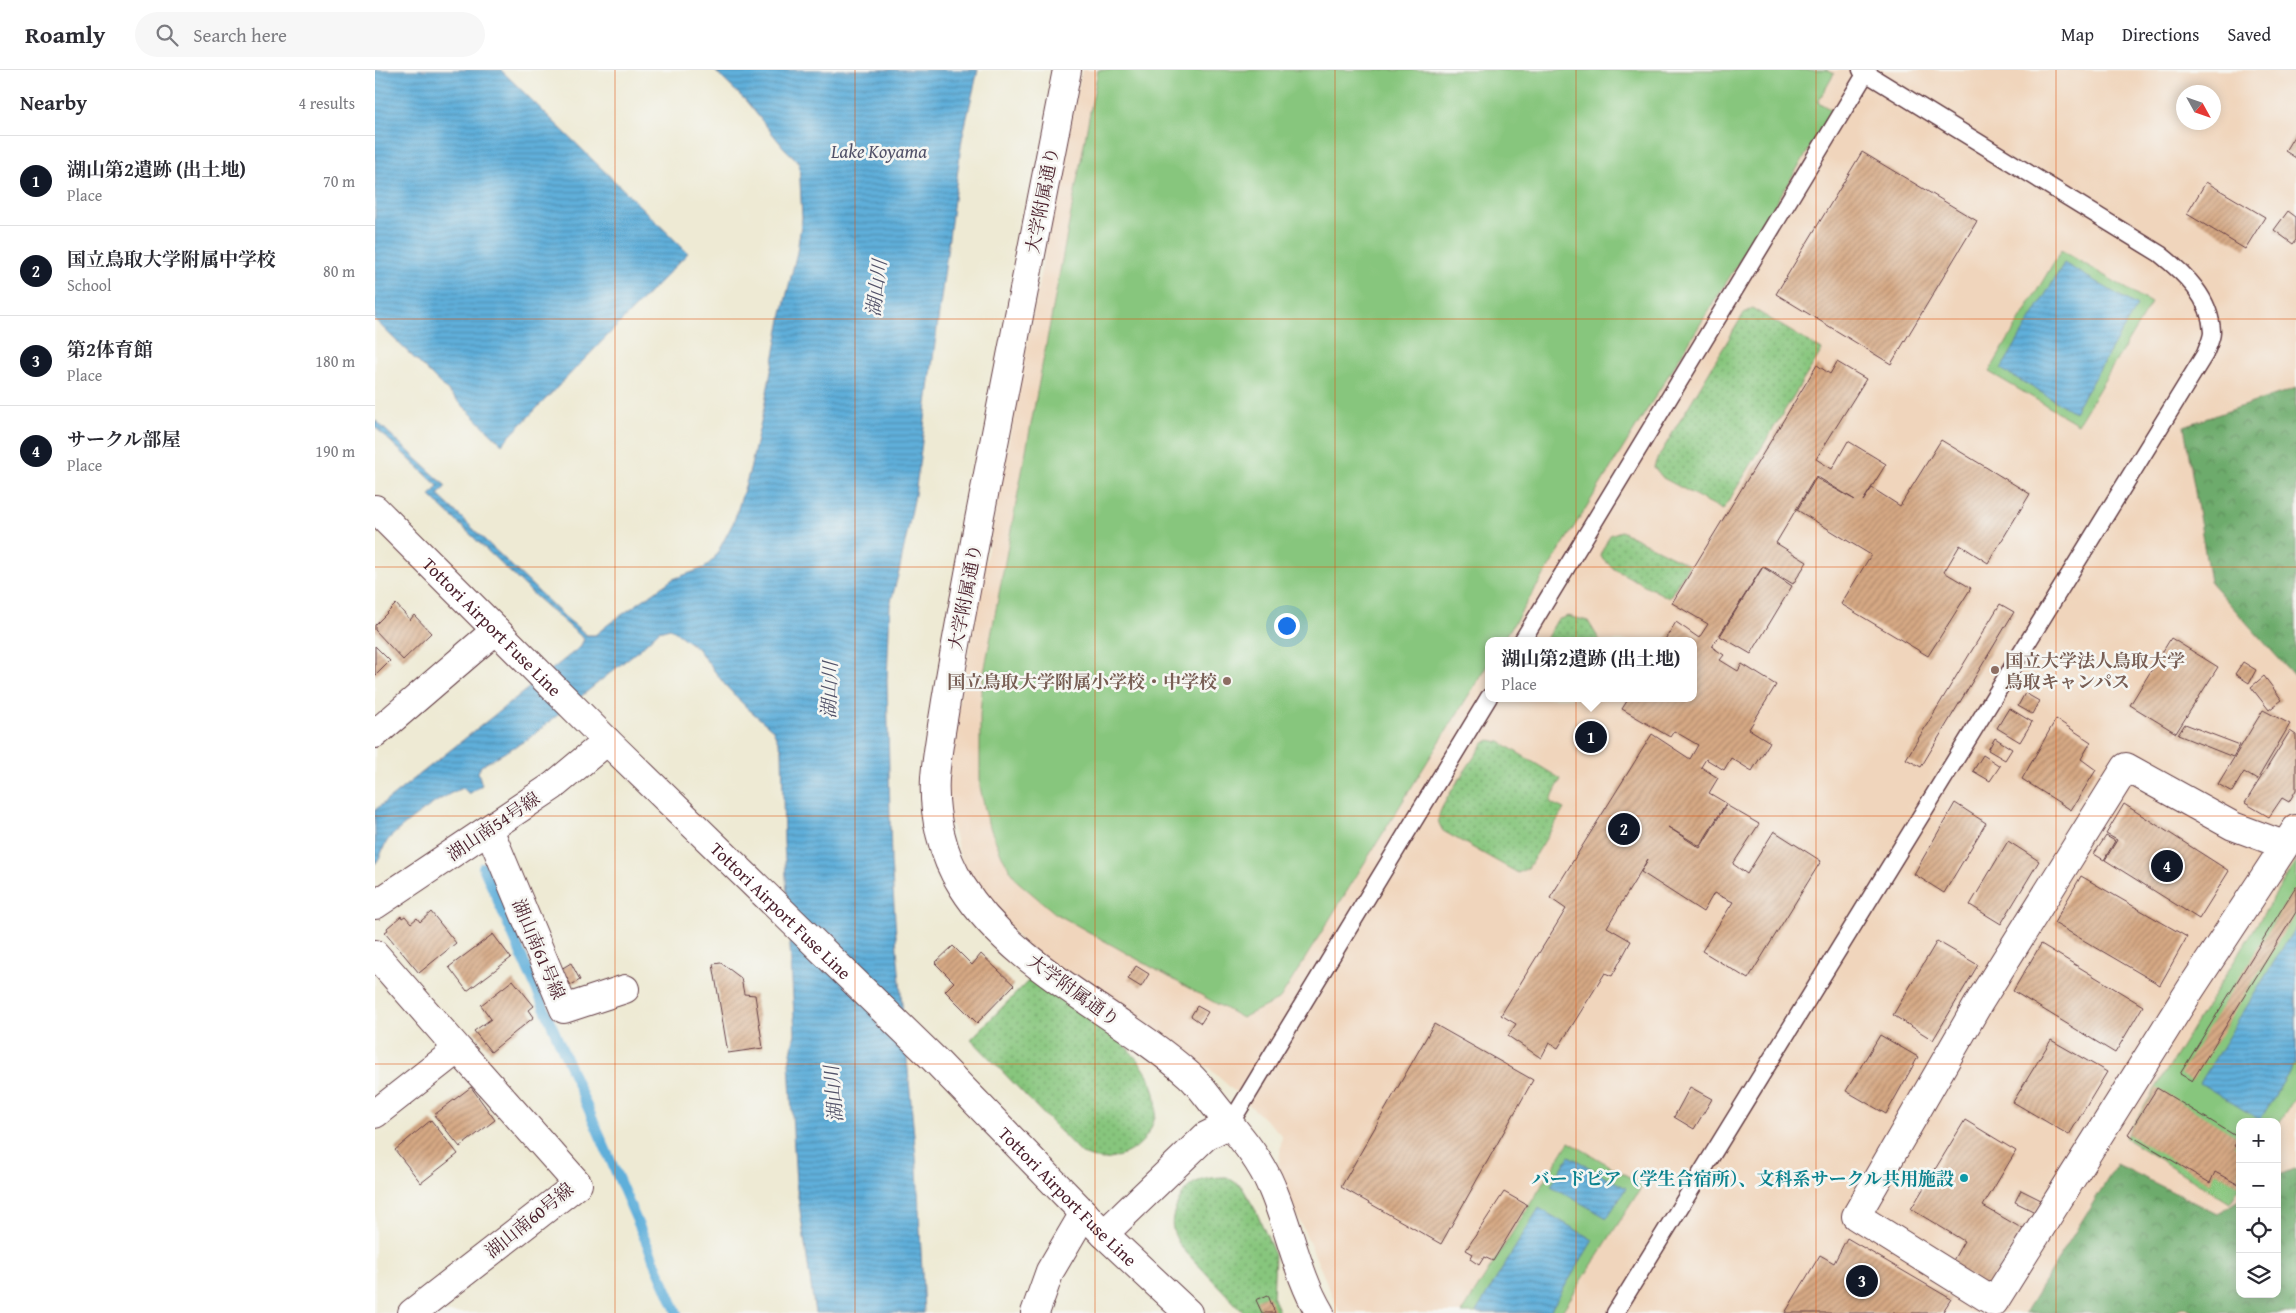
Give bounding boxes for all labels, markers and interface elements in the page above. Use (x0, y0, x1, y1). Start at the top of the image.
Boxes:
search box (135, 12, 485, 57)
text: Roamly (25, 17, 105, 52)
icon: search (153, 21, 181, 49)
text: Search here (193, 21, 287, 49)
text: Map (2061, 21, 2094, 48)
text: Directions (2122, 21, 2199, 48)
text: Saved (2227, 21, 2271, 48)
north arrow (2176, 85, 2221, 130)
text: Nearby (20, 87, 87, 118)
text: 4 results (298, 91, 355, 115)
water label: Lake Koyama (830, 137, 927, 165)
street label: 大学附属通り (1018, 144, 1066, 256)
text: 湖山第2遺跡 (出土地) (67, 155, 246, 183)
text: 1 (32, 169, 40, 193)
text: 70 m (323, 169, 355, 193)
text: Place (67, 183, 102, 207)
text: 国立鳥取大学附属中学校 (67, 245, 276, 273)
water label: 湖山川 (859, 256, 894, 318)
text: 2 (32, 259, 40, 283)
text: 80 m (323, 259, 355, 283)
text: School (67, 273, 111, 297)
text: 第2体育館 (67, 335, 153, 363)
text: 3 (32, 349, 40, 373)
text: 180 m (315, 349, 355, 373)
text: Place (67, 363, 102, 387)
text: サークル部屋 (67, 425, 180, 453)
text: 4 (32, 439, 40, 463)
text: 190 m (315, 439, 355, 463)
text: Place (67, 453, 102, 477)
street label: 大学附属通り (941, 541, 989, 653)
street label: Tottori Airport Fuse Line (417, 551, 568, 702)
your location (1274, 613, 1300, 639)
popup (1485, 637, 1697, 702)
text: 湖山第2遺跡 (出土地) (1502, 644, 1680, 672)
place label: 国立大学法人鳥取大学 鳥取キャンパス (2005, 647, 2185, 695)
water label: 湖山川 (814, 659, 844, 719)
marker: 国立大学法人鳥取大学 鳥取キャンパス (1989, 664, 2001, 676)
place label: 国立鳥取大学附属小学校・中学校 (947, 668, 1217, 695)
text: Place (1502, 672, 1537, 696)
marker: 国立鳥取大学附属小学校・中学校 (1221, 675, 1233, 687)
pin: 1 (1575, 718, 1607, 756)
street label: 湖山南54号線 (441, 785, 545, 867)
pin: 2 (1608, 810, 1640, 848)
street label: Tottori Airport Fuse Line (705, 835, 858, 985)
pin: 4 (2151, 847, 2183, 885)
street label: 湖山南61号線 (506, 894, 572, 1004)
street label: 大学附属通り (1022, 947, 1126, 1033)
water label: 湖山川 (816, 1062, 849, 1124)
map controls (2236, 1118, 2281, 1298)
button: + (2236, 1118, 2281, 1163)
street label: Tottori Airport Fuse Line (993, 1120, 1144, 1272)
button: − (2236, 1163, 2281, 1208)
place label: バードピア（学生合宿所）、文科系サークル共用施設 (1532, 1165, 1954, 1192)
marker: バードピア（学生合宿所）、文科系サークル共用施設 (1958, 1172, 1970, 1184)
street label: 湖山南60号線 (479, 1176, 579, 1264)
button: locate (2236, 1208, 2281, 1253)
button: layers (2236, 1253, 2281, 1298)
pin: 3 (1846, 1262, 1878, 1300)

